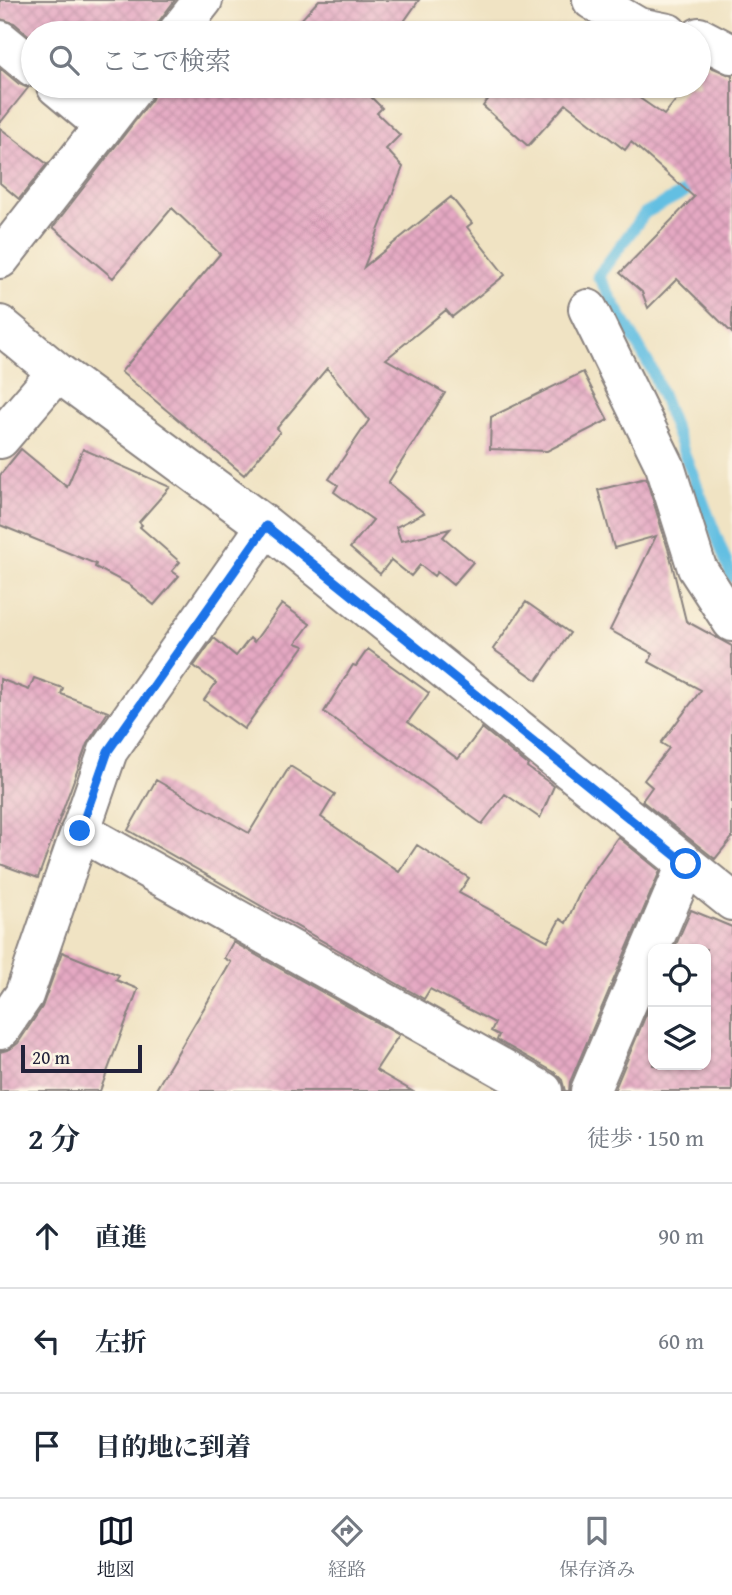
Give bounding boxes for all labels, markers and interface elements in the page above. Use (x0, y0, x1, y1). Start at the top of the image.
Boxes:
search box (21, 21, 711, 98)
icon: search (45, 41, 83, 79)
text: ここで検索 (101, 41, 231, 80)
route end (64, 815, 95, 846)
route start (670, 848, 701, 879)
map controls (648, 944, 711, 1070)
button: locate (648, 944, 711, 1007)
button: layers (648, 1007, 711, 1070)
scale bar (21, 1042, 142, 1074)
text: 20 m (32, 1043, 70, 1071)
text: 2 分 (28, 1116, 80, 1160)
text: 徒歩 · 150 m (587, 1121, 704, 1154)
icon: ahead (28, 1217, 66, 1255)
text: 直進 (95, 1217, 147, 1256)
text: 90 m (658, 1219, 704, 1252)
icon: left (28, 1322, 66, 1360)
text: 左折 (95, 1322, 147, 1361)
text: 60 m (658, 1324, 704, 1357)
icon: arrive (28, 1427, 66, 1465)
text: 目的地に到着 (95, 1427, 251, 1466)
tab: 地図 (97, 1512, 135, 1583)
tab: 経路 (328, 1512, 366, 1583)
tab: 保存済み (559, 1512, 635, 1583)

